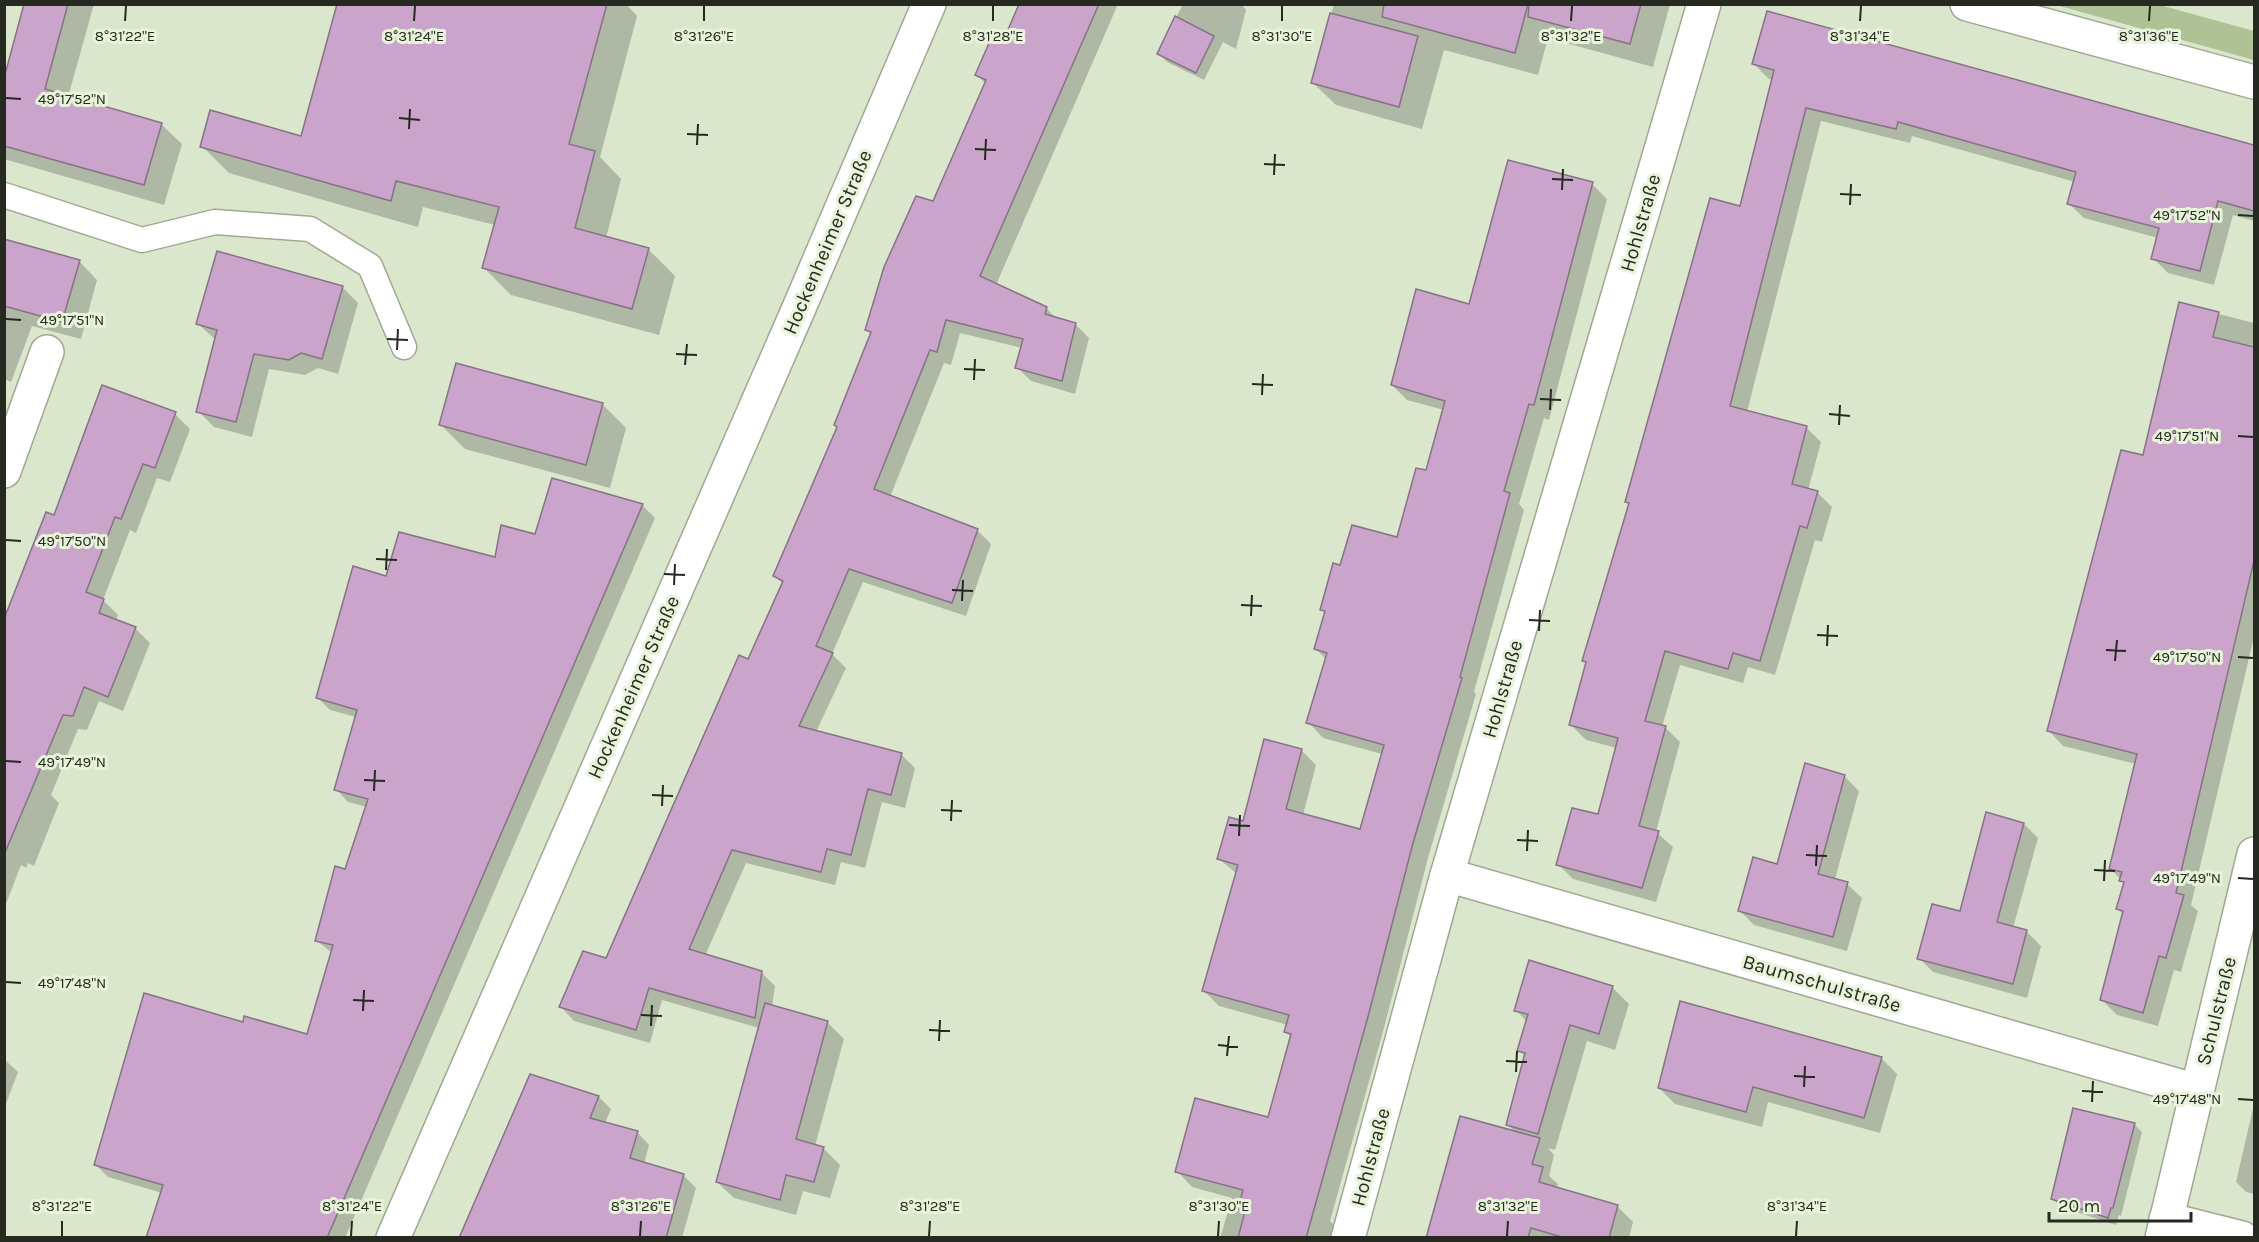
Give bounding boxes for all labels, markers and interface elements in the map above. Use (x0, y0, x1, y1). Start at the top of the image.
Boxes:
text: 8°31'22"E (95, 27, 155, 45)
text: 8°31'24"E (384, 27, 444, 45)
text: 8°31'26"E (674, 27, 734, 45)
text: 8°31'28"E (962, 27, 1024, 45)
text: 8°31'30"E (1252, 27, 1312, 45)
text: 8°31'32"E (1541, 27, 1601, 45)
text: 8°31'34"E (1830, 27, 1890, 45)
text: 8°31'36"E (2119, 27, 2179, 45)
text: 49°17'52"N (38, 90, 106, 108)
street label: Hockenheimer Straße (778, 147, 877, 338)
street label: Hohlstraße (1616, 172, 1665, 275)
text: 49°17'52"N (2153, 206, 2221, 224)
text: 49°17'51"N (40, 311, 104, 329)
text: 49°17'51"N (2155, 427, 2219, 445)
text: 49°17'50"N (38, 532, 106, 550)
street label: Hockenheimer Straße (583, 592, 684, 782)
street label: Hohlstraße (1478, 638, 1527, 741)
text: 49°17'50"N (2153, 648, 2221, 666)
text: 49°17'49"N (38, 753, 106, 771)
text: 49°17'49"N (2153, 869, 2221, 887)
street label: Baumschulstraße (1740, 950, 1904, 1017)
street label: Schulstraße (2192, 954, 2241, 1068)
text: 49°17'48"N (38, 974, 106, 992)
text: 49°17'48"N (2153, 1090, 2221, 1108)
street label: Hohlstraße (1346, 1105, 1395, 1209)
scale bar (2049, 1185, 2192, 1223)
text: 20 m (2058, 1195, 2100, 1217)
text: 8°31'22"E (32, 1197, 92, 1215)
text: 8°31'24"E (322, 1197, 382, 1215)
text: 8°31'26"E (611, 1197, 671, 1215)
text: 8°31'28"E (899, 1197, 961, 1215)
text: 8°31'30"E (1189, 1197, 1249, 1215)
text: 8°31'32"E (1478, 1197, 1538, 1215)
text: 8°31'34"E (1767, 1197, 1827, 1215)

